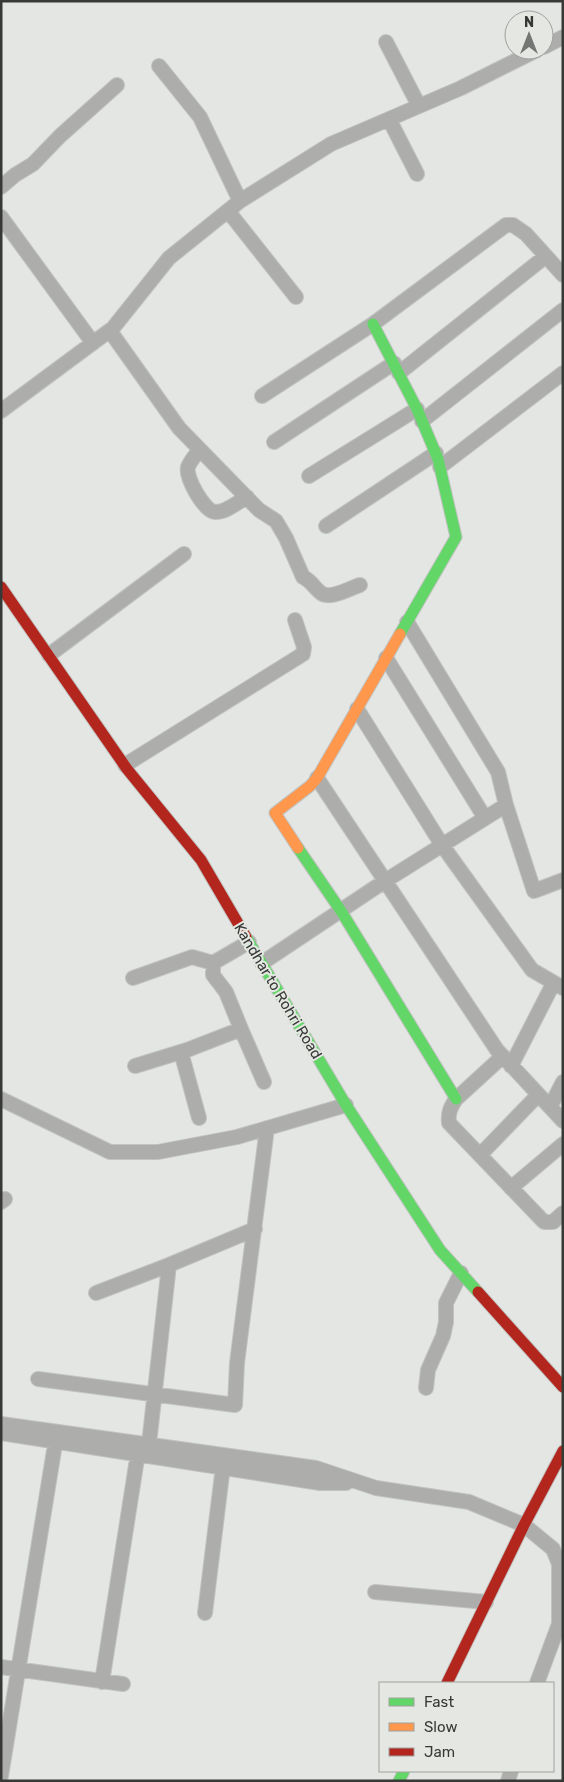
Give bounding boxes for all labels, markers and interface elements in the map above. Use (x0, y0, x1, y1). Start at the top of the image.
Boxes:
north arrow (504, 10, 554, 60)
text: N (524, 14, 534, 31)
street label: Kandhar to Rohri Road (230, 920, 326, 1062)
legend (379, 1682, 554, 1772)
text: Fast (424, 1693, 454, 1711)
text: Slow (424, 1718, 457, 1736)
text: Jam (424, 1743, 455, 1761)

